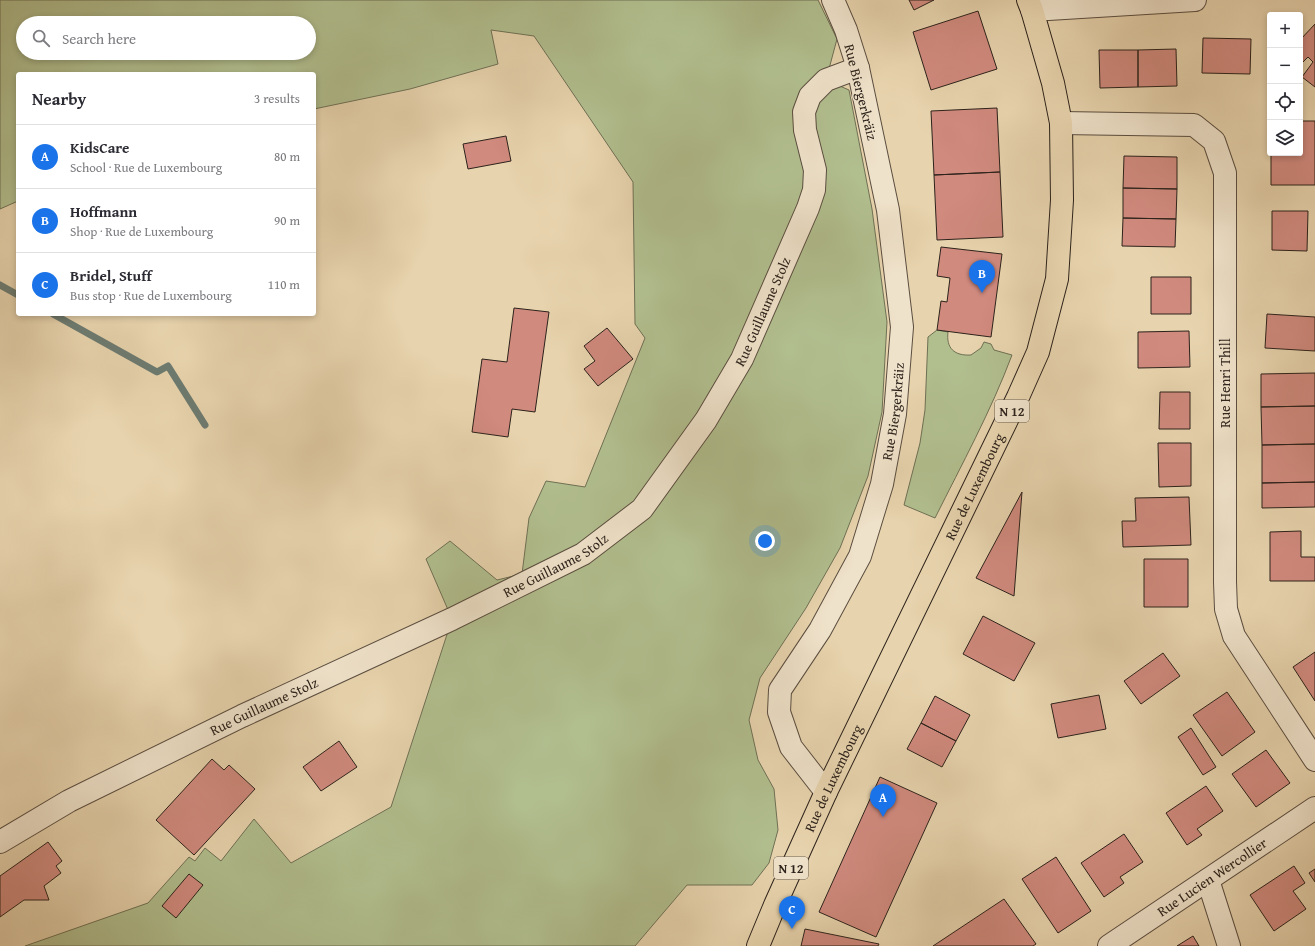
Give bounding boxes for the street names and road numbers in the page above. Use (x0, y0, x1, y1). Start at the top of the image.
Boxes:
street label: Rue Biergerkräiz (839, 42, 883, 142)
street label: Rue Guillaume Stolz (730, 254, 795, 370)
street label: Rue Henri Thill (1215, 338, 1235, 428)
street label: Rue Biergerkräiz (877, 362, 909, 462)
road number: N 12 (995, 400, 1029, 422)
street label: Rue de Luxembourg (940, 430, 1009, 543)
street label: Rue Guillaume Stolz (500, 528, 612, 602)
street label: Rue Guillaume Stolz (206, 672, 321, 740)
street label: Rue de Luxembourg (799, 721, 867, 835)
street label: Rue Lucien Wercollier (1153, 833, 1271, 921)
road number: N 12 (774, 857, 808, 879)

